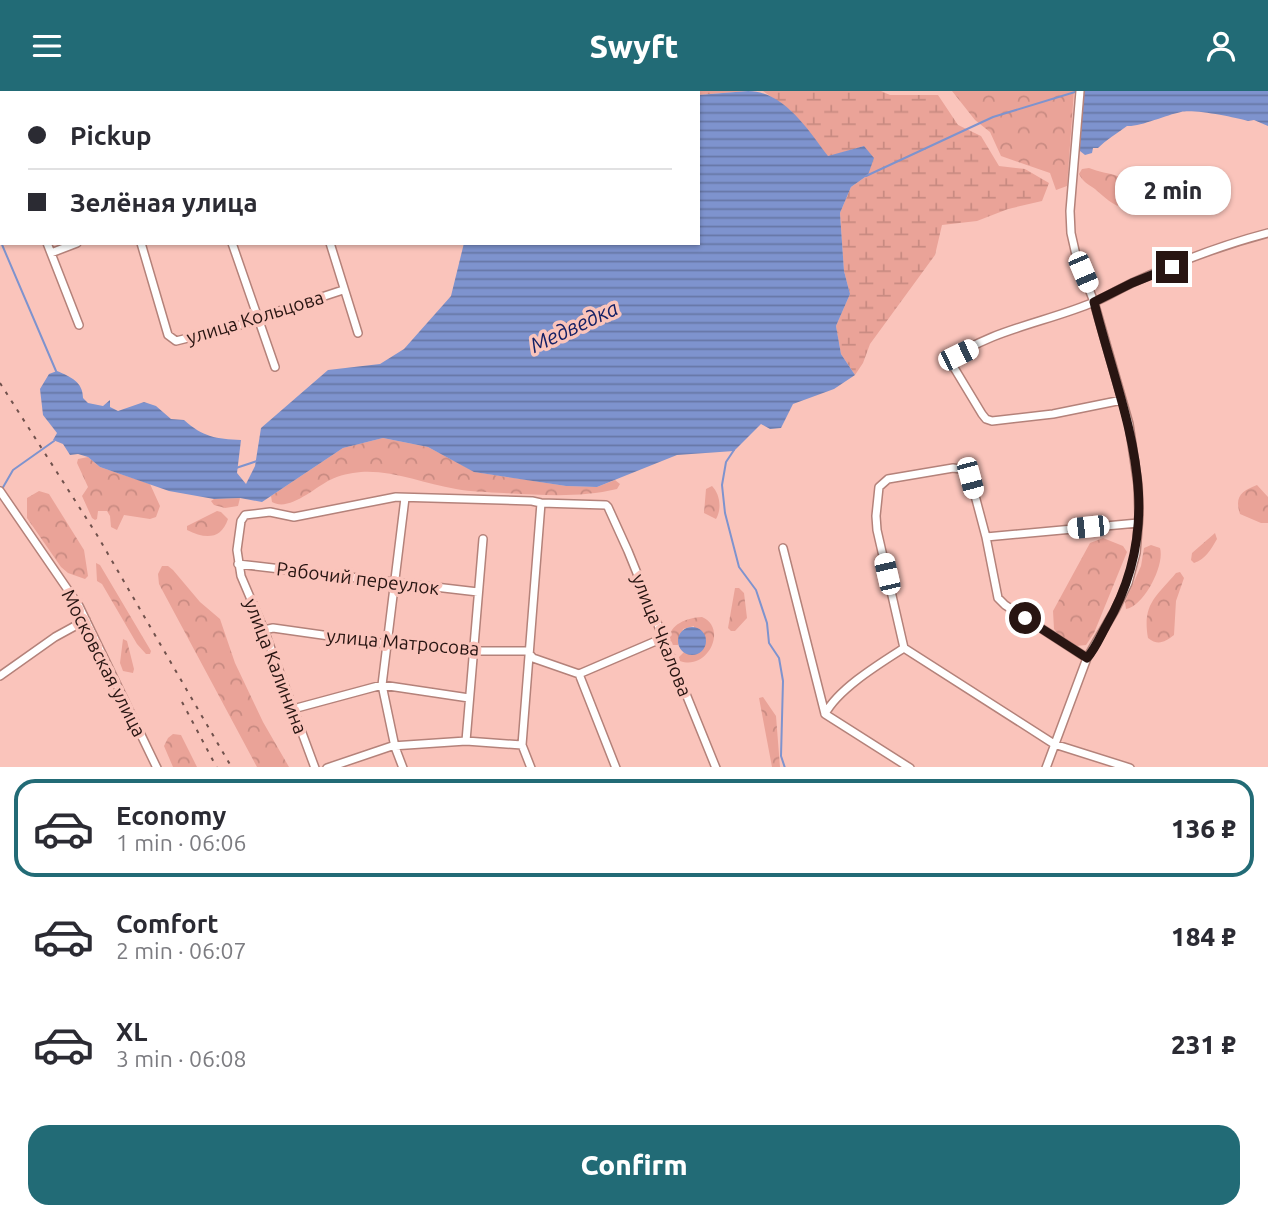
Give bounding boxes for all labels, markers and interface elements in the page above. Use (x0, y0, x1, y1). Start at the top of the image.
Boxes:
icon: menu (28, 27, 66, 65)
icon: person (1202, 27, 1240, 65)
text: Swyft (589, 28, 679, 64)
text: Pickup (70, 121, 152, 150)
callout: 2 min (1114, 165, 1230, 215)
text: 2 min (1144, 178, 1202, 203)
text: Зелёная улица (70, 188, 258, 217)
car (1066, 249, 1101, 295)
route end (1156, 251, 1188, 283)
street label: улица Кольцова (184, 286, 326, 348)
water label: Медведка (526, 295, 621, 357)
car (935, 336, 982, 374)
car (955, 455, 986, 501)
car (1067, 514, 1110, 540)
car (873, 551, 902, 597)
street label: Рабочий переулок (275, 557, 441, 599)
street label: улица Чкалова (627, 571, 697, 699)
street label: Московская улица (57, 586, 151, 740)
street label: улица Калинина (240, 595, 312, 737)
route start (1009, 602, 1041, 634)
street label: улица Матросова (326, 624, 480, 660)
icon: car (32, 797, 95, 860)
text: Economy (116, 801, 226, 830)
text: 136 ₽ (1171, 814, 1236, 843)
text: 1 min · 06:06 (116, 830, 247, 855)
icon: car (32, 905, 95, 968)
text: Comfort (116, 909, 219, 938)
text: 184 ₽ (1171, 922, 1236, 951)
text: 2 min · 06:07 (116, 938, 247, 963)
icon: car (32, 1013, 95, 1076)
text: XL (116, 1017, 147, 1046)
text: 231 ₽ (1171, 1030, 1236, 1059)
text: 3 min · 06:08 (116, 1046, 247, 1071)
button: Confirm (28, 1125, 1240, 1205)

